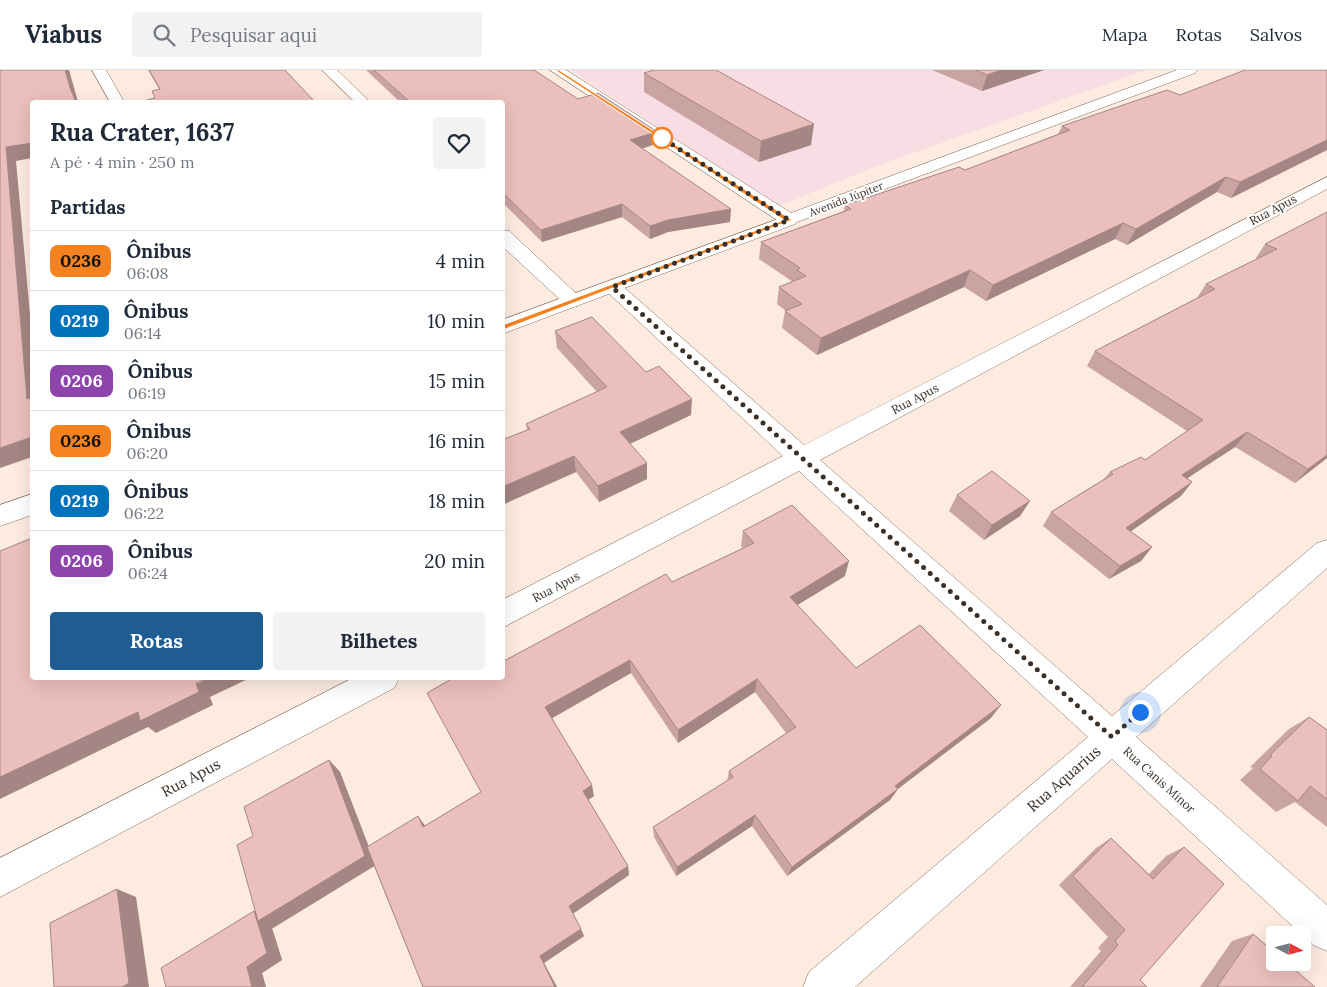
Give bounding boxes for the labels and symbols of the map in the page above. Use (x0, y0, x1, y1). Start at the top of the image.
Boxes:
unlabelled marker (651, 127, 673, 149)
street label: Avenida Júpiter (806, 178, 885, 220)
street label: Rua Apus (1247, 191, 1299, 228)
street label: Rua Apus (889, 380, 941, 417)
street label: Rua Apus (530, 568, 582, 605)
your location (1128, 700, 1153, 725)
street label: Rua Aquarius (1023, 741, 1104, 816)
street label: Rua Canis Minor (1120, 743, 1199, 816)
street label: Rua Apus (158, 754, 224, 801)
north arrow (1266, 926, 1311, 971)

